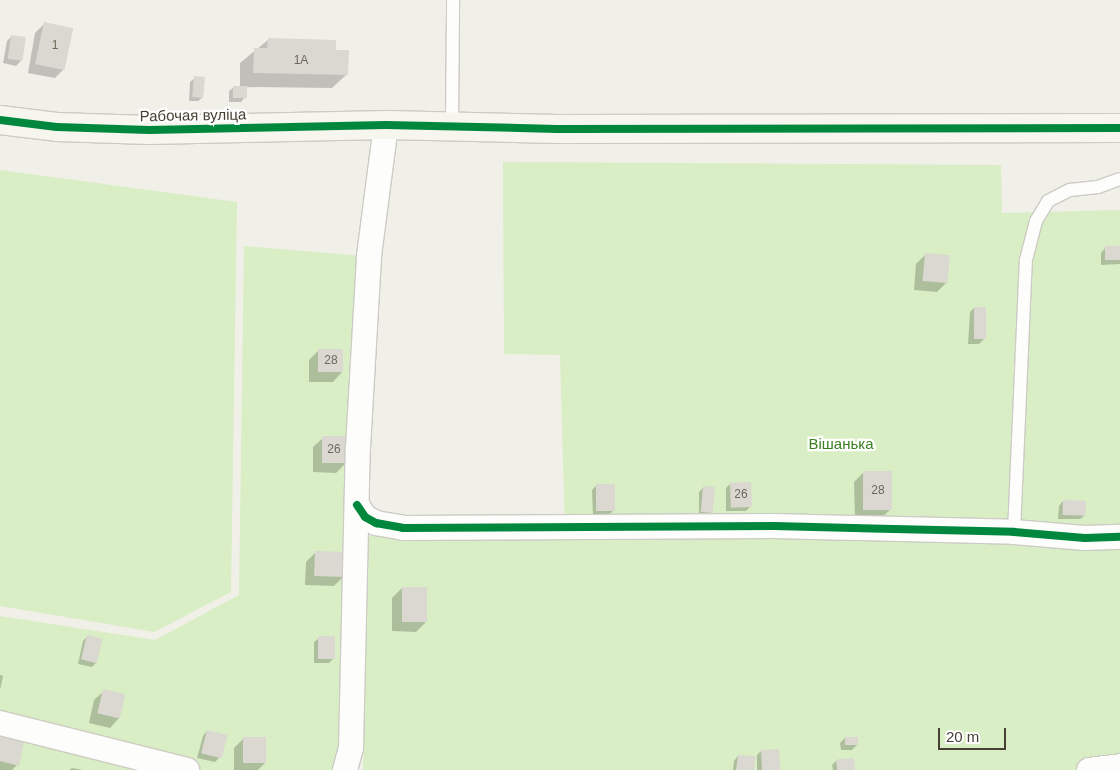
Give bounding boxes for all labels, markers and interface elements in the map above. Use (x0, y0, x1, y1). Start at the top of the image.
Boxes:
house number: 1 (52, 39, 58, 53)
house number: 1А (294, 54, 308, 68)
street label: Рабочая вуліца (139, 105, 247, 125)
house number: 28 (324, 354, 338, 368)
park label: Вішанька (808, 435, 874, 453)
house number: 26 (327, 443, 341, 457)
house number: 28 (871, 484, 885, 498)
house number: 26 (734, 488, 748, 502)
scale bar (940, 718, 1008, 750)
text: 20 m (946, 728, 979, 745)

